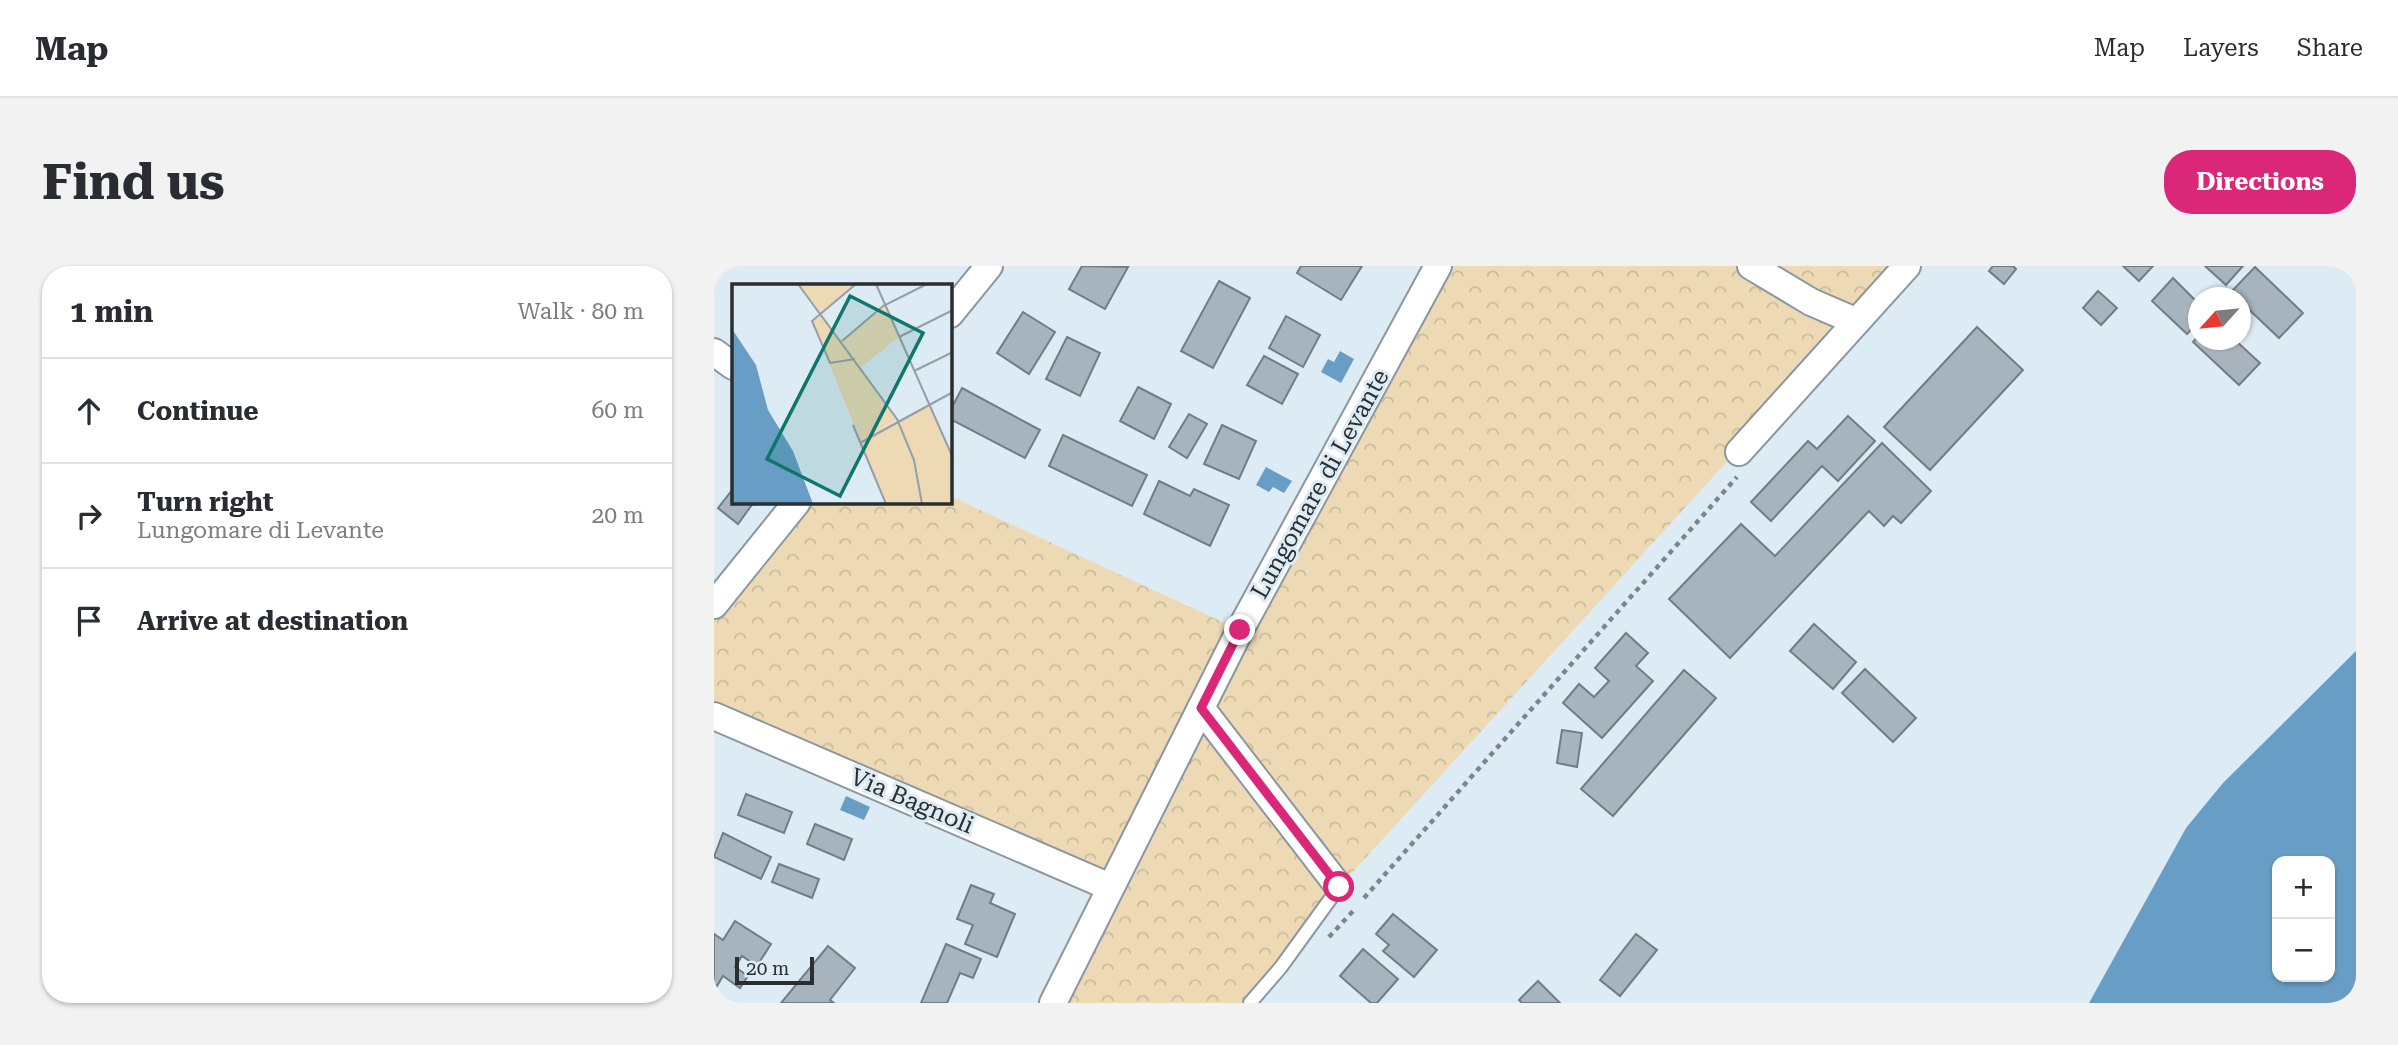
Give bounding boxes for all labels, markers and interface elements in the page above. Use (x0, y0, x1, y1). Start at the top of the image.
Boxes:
text: Map (35, 29, 109, 68)
text: Map (2094, 34, 2145, 62)
text: Layers (2183, 34, 2259, 62)
text: Share (2297, 34, 2363, 62)
button: Directions (2164, 150, 2356, 214)
text: Find us (42, 154, 225, 211)
inset map (732, 284, 952, 504)
north arrow (2188, 287, 2251, 350)
text: 1 min (70, 294, 153, 329)
text: Walk · 80 m (517, 298, 644, 325)
street label: Lungomare di Levante (1245, 365, 1395, 603)
icon: ahead (70, 392, 108, 430)
text: Continue (137, 396, 259, 426)
text: 60 m (591, 397, 644, 424)
text: Turn right (137, 487, 273, 517)
icon: right (70, 497, 108, 535)
text: 20 m (591, 502, 644, 529)
text: Lungomare di Levante (137, 517, 384, 544)
icon: arrive (70, 602, 108, 640)
text: Arrive at destination (137, 606, 408, 636)
route end (1224, 614, 1255, 645)
street label: Via Bagnoli (846, 762, 978, 840)
map controls (2272, 856, 2335, 982)
button: + (2272, 856, 2335, 919)
route start (1323, 871, 1354, 902)
button: − (2272, 919, 2335, 982)
scale bar (735, 954, 814, 986)
text: 20 m (746, 957, 789, 980)

